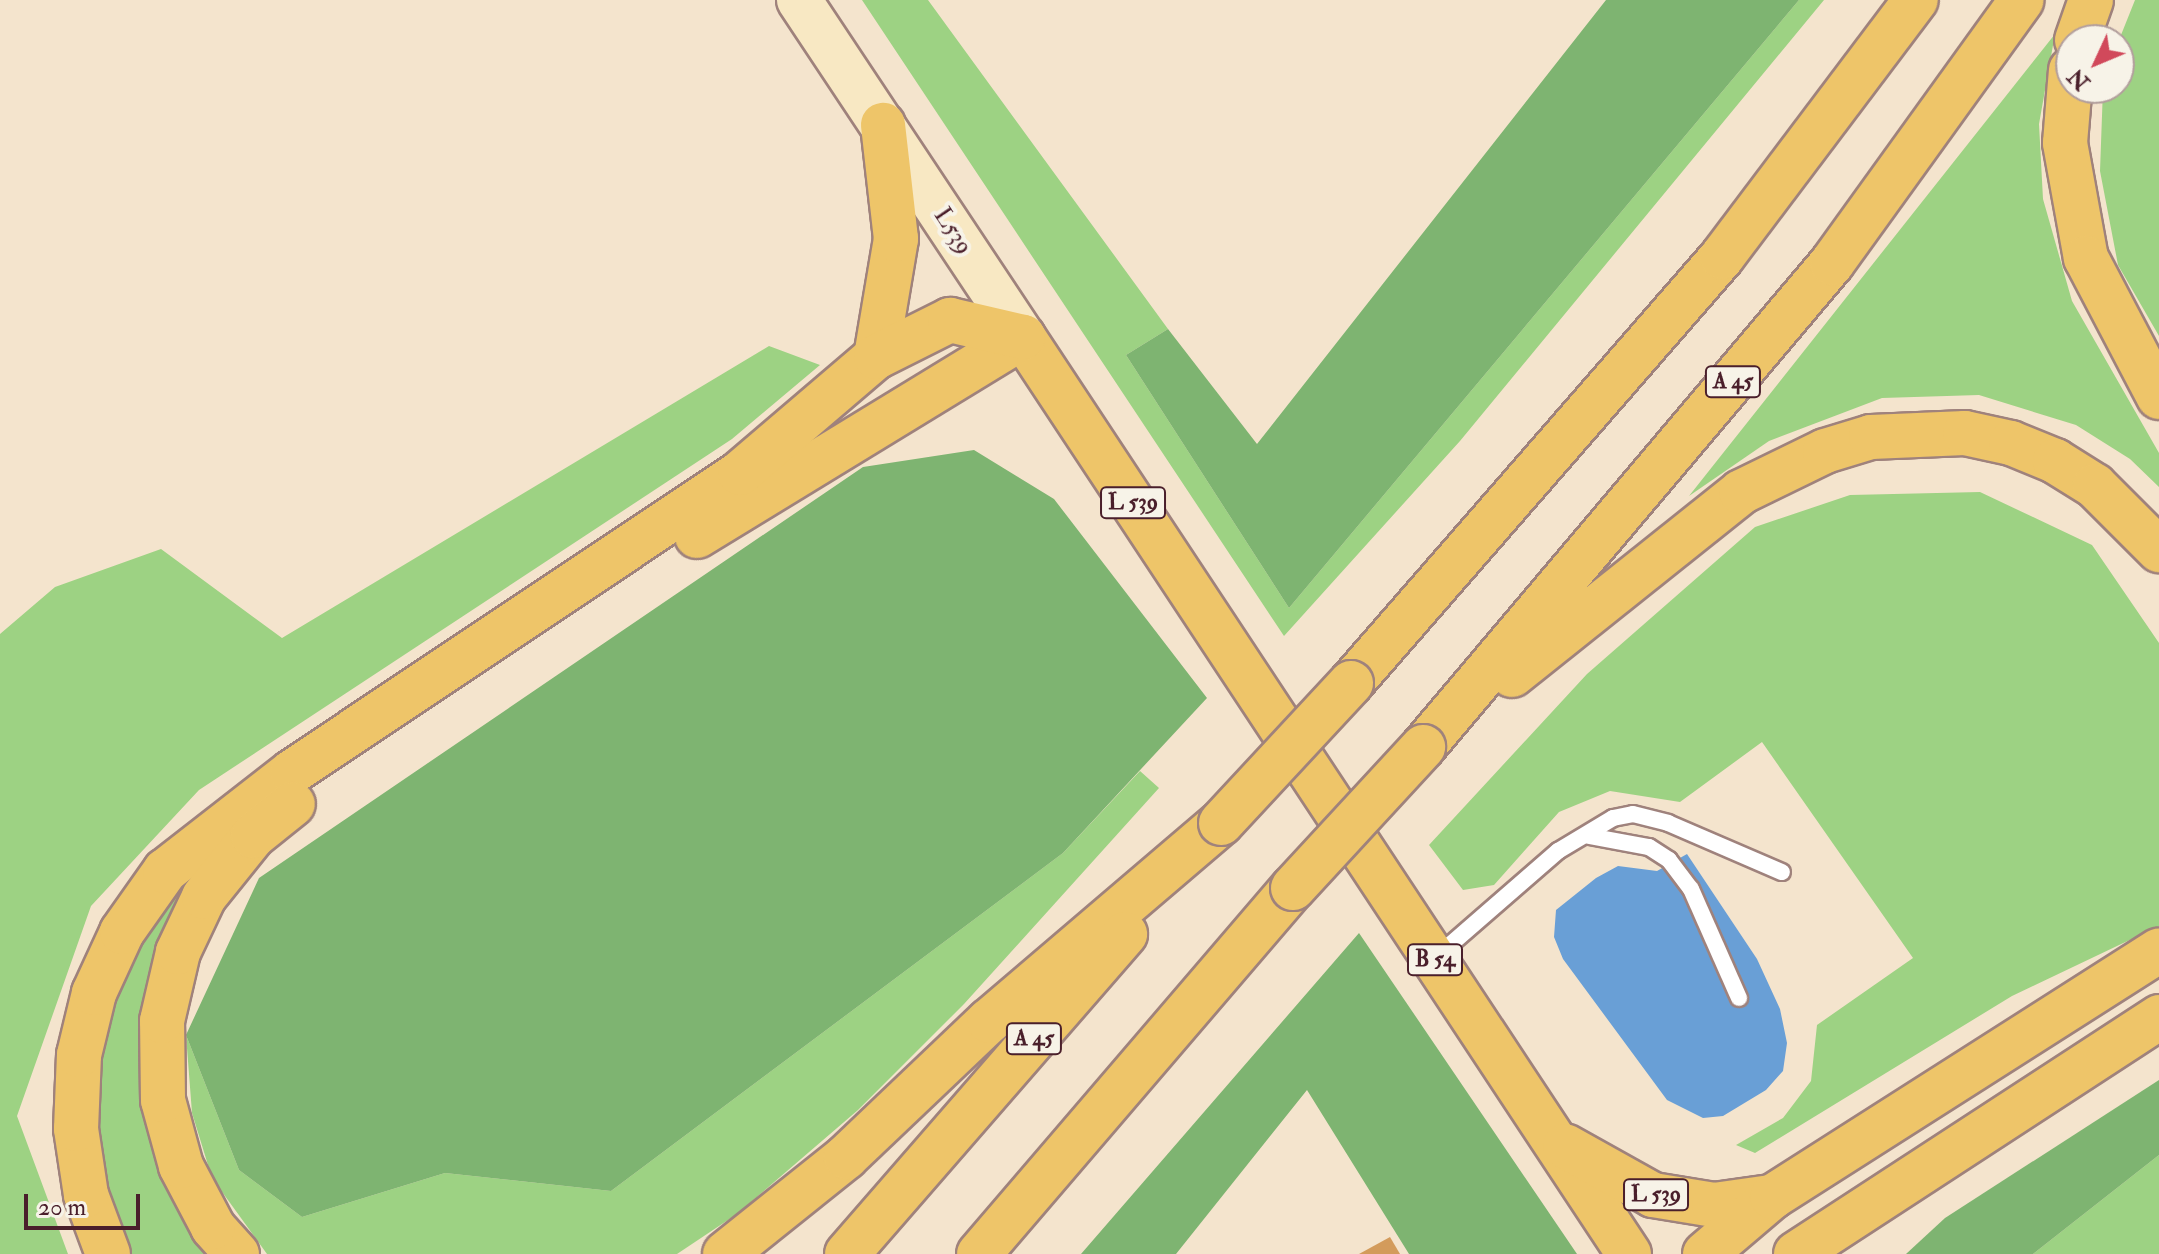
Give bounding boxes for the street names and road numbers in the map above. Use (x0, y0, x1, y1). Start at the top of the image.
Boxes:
street label: L539 (927, 202, 979, 260)
road number: A 45 (1703, 364, 1763, 400)
road number: L 539 (1099, 485, 1167, 521)
road number: B 54 (1405, 942, 1465, 978)
road number: A 45 (1004, 1021, 1064, 1057)
road number: L 539 (1622, 1177, 1690, 1213)

